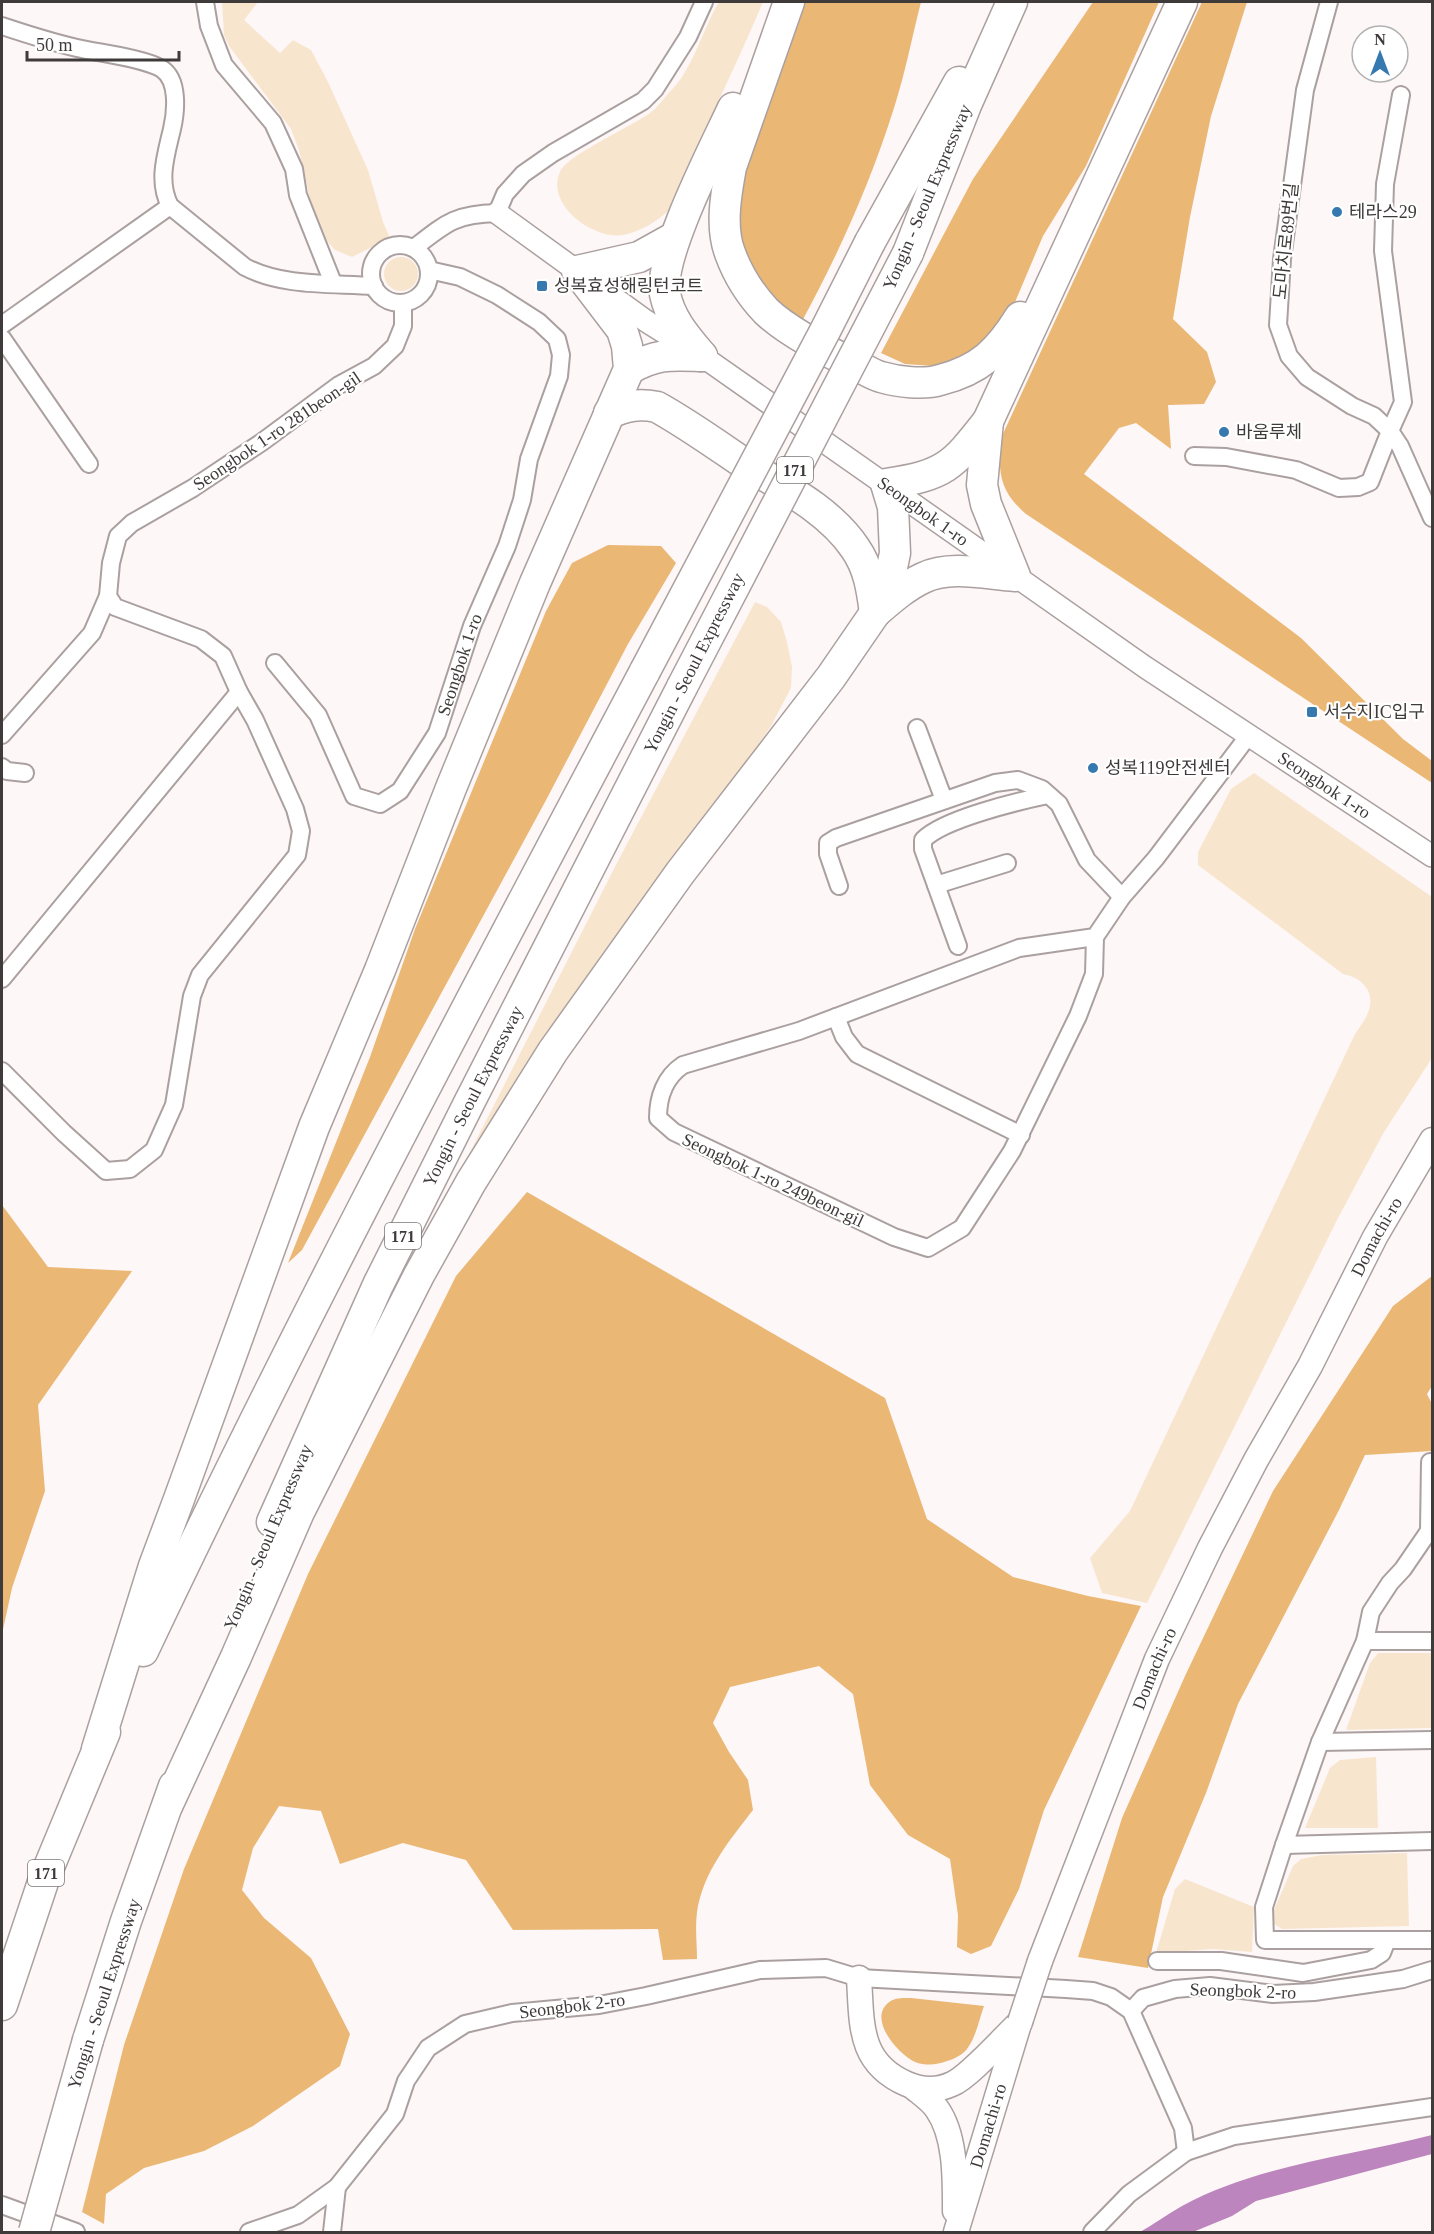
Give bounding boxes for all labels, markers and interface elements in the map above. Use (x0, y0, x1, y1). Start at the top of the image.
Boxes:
scale bar (27, 24, 178, 62)
north arrow (1350, 24, 1410, 84)
text: N (1374, 31, 1386, 48)
text: 50 m (36, 35, 73, 55)
street label: Yongin - Seoul Expressway (879, 101, 975, 293)
street label: 도마치로89번길 (1270, 182, 1302, 300)
place label: 테라스29 (1349, 202, 1417, 222)
marker: 테라스29 (1330, 205, 1344, 219)
place label: 성복효성해링턴코트 (554, 276, 703, 296)
marker: 성복효성해링턴코트 (535, 279, 549, 293)
street label: Seongbok 1-ro 281beon-gil (189, 367, 365, 495)
place label: 바움루체 (1236, 422, 1302, 442)
marker: 바움루체 (1217, 425, 1231, 439)
road number: 171 (777, 457, 813, 483)
street label: Seongbok 1-ro (874, 472, 972, 550)
street label: Yongin - Seoul Expressway (640, 570, 748, 756)
street label: Seongbok 1-ro (433, 610, 486, 718)
place label: 서수지IC입구 (1324, 702, 1425, 722)
marker: 서수지IC입구 (1305, 705, 1319, 719)
street label: Seongbok 1-ro (1274, 747, 1374, 823)
place label: 성복119안전센터 (1105, 758, 1231, 778)
marker: 성복119안전센터 (1086, 761, 1100, 775)
street label: Yongin - Seoul Expressway (419, 1002, 527, 1190)
street label: Seongbok 1-ro 249beon-gil (679, 1129, 867, 1231)
street label: Domachi-ro (1347, 1194, 1406, 1279)
road number: 171 (385, 1223, 421, 1249)
street label: Yongin - Seoul Expressway (220, 1441, 316, 1633)
street label: Domachi-ro (1128, 1624, 1181, 1712)
road number: 171 (28, 1860, 64, 1886)
street label: Yongin - Seoul Expressway (64, 1896, 144, 2092)
street label: Seongbok 2-ro (1189, 1979, 1297, 2003)
street label: Seongbok 2-ro (518, 1990, 626, 2022)
street label: Domachi-ro (966, 2081, 1010, 2170)

